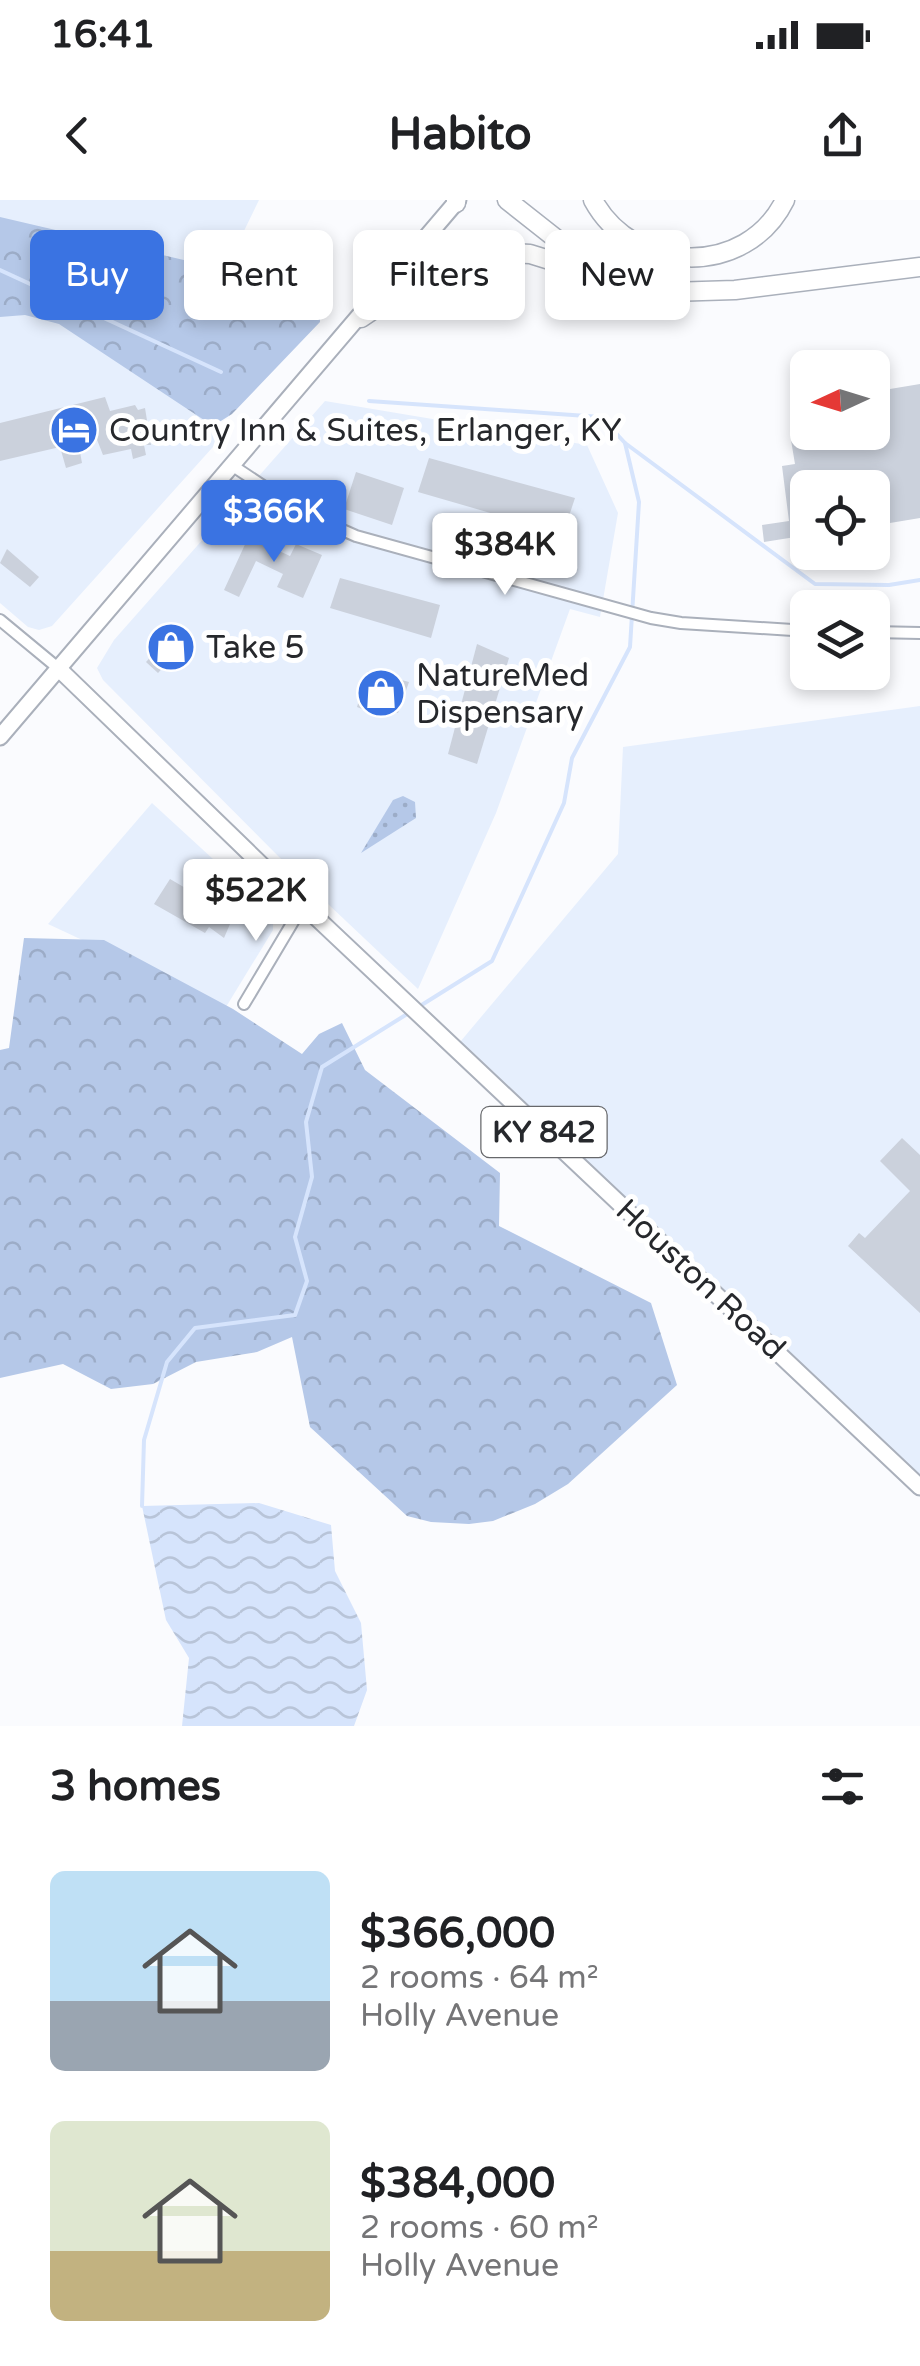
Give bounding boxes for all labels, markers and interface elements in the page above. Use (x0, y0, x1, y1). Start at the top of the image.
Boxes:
text: 16:41 (50, 12, 155, 58)
icon: back (50, 108, 105, 163)
text: Habito (388, 108, 532, 162)
icon: share (815, 108, 870, 163)
chip: Buy (30, 230, 164, 320)
chip: Rent (184, 230, 333, 320)
chip: Filters (353, 230, 525, 320)
chip: New (545, 230, 690, 320)
north arrow (790, 350, 890, 450)
map controls (790, 350, 890, 690)
hotel icon: Country Inn & Suites, Erlanger, KY (48, 404, 100, 456)
place label: Country Inn & Suites, Erlanger, KY (109, 412, 622, 450)
button: locate (790, 470, 890, 570)
pin: $366K (204, 480, 344, 565)
text: $366K (223, 493, 325, 531)
pin: $384K (435, 513, 575, 598)
text: $384K (454, 526, 556, 564)
button: layers (790, 590, 890, 690)
shop icon: Take 5 (145, 621, 197, 673)
place label: Take 5 (206, 629, 305, 667)
place label: NatureMed Dispensary (416, 657, 589, 732)
shop icon: NatureMed Dispensary (355, 667, 407, 719)
pin: $522K (186, 859, 326, 944)
text: $522K (205, 872, 307, 910)
road number: KY 842 (482, 1107, 606, 1157)
street label: Houston Road (608, 1192, 793, 1368)
icon: filters (815, 1759, 870, 1814)
text: 3 homes (50, 1761, 221, 1812)
text: $366,000 (360, 1908, 555, 1959)
icon: home (130, 1911, 250, 2031)
text: 2 rooms · 64 m² (360, 1959, 599, 1997)
text: Holly Avenue (360, 1997, 559, 2035)
text: $384,000 (360, 2158, 555, 2209)
icon: home (130, 2161, 250, 2281)
text: 2 rooms · 60 m² (360, 2209, 599, 2247)
text: Holly Avenue (360, 2247, 559, 2285)

